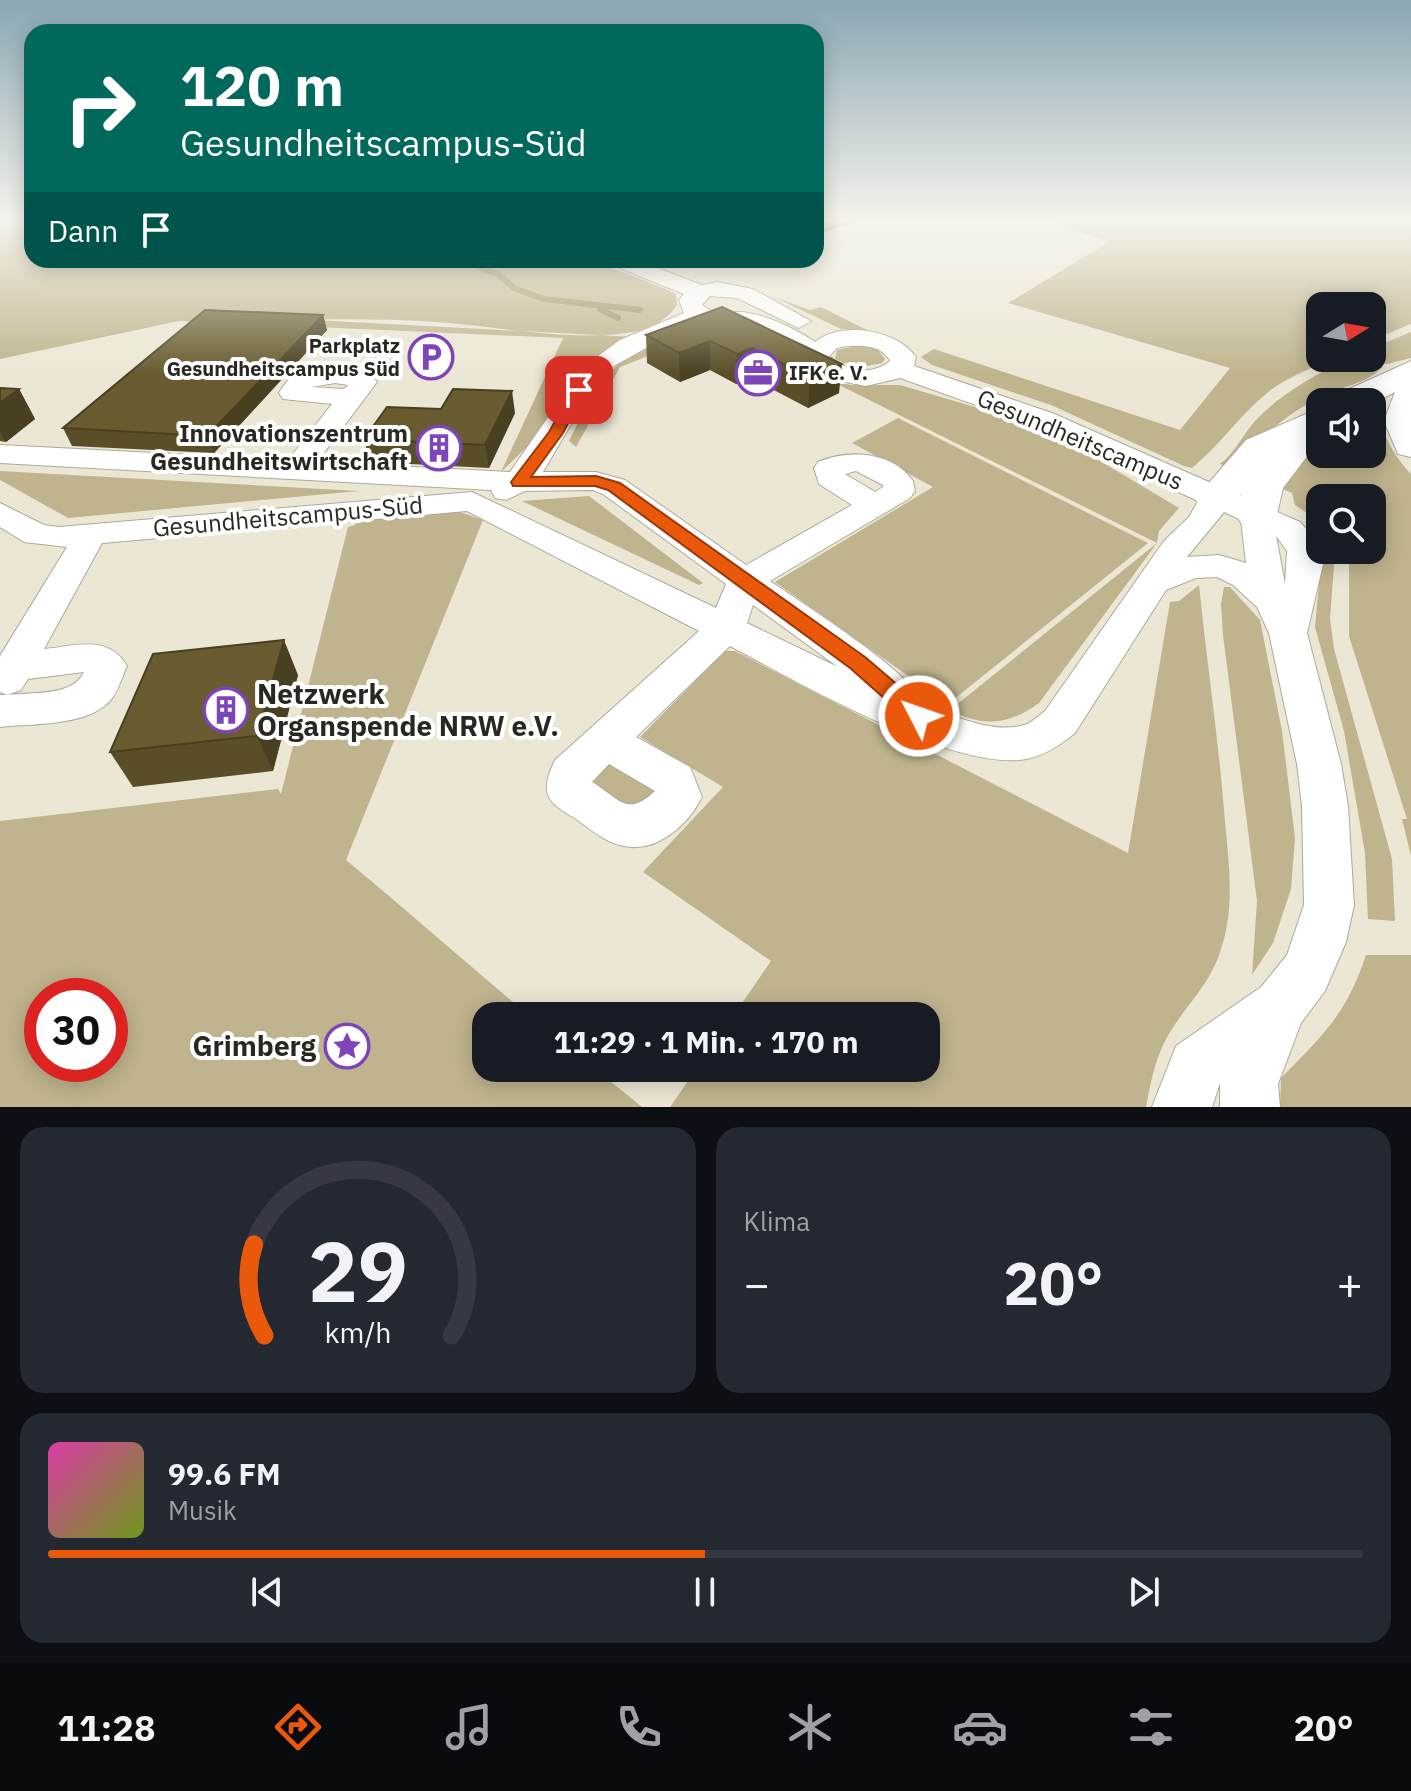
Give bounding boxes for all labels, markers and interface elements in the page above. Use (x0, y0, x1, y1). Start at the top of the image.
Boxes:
text: 120 m (180, 49, 344, 121)
icon: right (48, 56, 152, 160)
text: Gesundheitscampus-Süd (180, 119, 587, 166)
icon: arrive (134, 208, 178, 252)
text: Dann (48, 211, 118, 250)
north arrow (1306, 292, 1386, 372)
map controls (1306, 292, 1386, 564)
place label: Parkplatz Gesundheitscampus Süd (167, 332, 400, 382)
parking icon: Parkplatz Gesundheitscampus Süd (407, 333, 455, 381)
office icon: IFK e. V. (734, 349, 782, 397)
pin (545, 356, 613, 424)
place label: IFK e. V. (789, 359, 868, 386)
icon: arrive (557, 368, 601, 412)
street label: Gesundheitscampus (973, 381, 1188, 497)
button: sound (1306, 388, 1386, 468)
place label: Innovationszentrum Gesundheitswirtschaft (150, 417, 408, 477)
building icon: Innovationszentrum Gesundheitswirtschaft (415, 424, 463, 472)
button: search (1306, 484, 1386, 564)
street label: Gesundheitscampus-Süd (151, 488, 424, 544)
position arrow (877, 674, 961, 758)
place label: Netzwerk Organspende NRW e.V. (257, 675, 559, 744)
building icon: Netzwerk Organspende NRW e.V. (202, 686, 250, 734)
speed limit sign: 30 (24, 978, 128, 1082)
place icon: Grimberg (323, 1022, 371, 1070)
text: 11:29 · 1 Min. · 170 m (553, 1022, 859, 1061)
place label: Grimberg (192, 1027, 317, 1064)
text: Klima (744, 1204, 810, 1238)
text: 29 (308, 1217, 408, 1325)
text: 20° (1003, 1243, 1103, 1322)
text: − (744, 1255, 770, 1312)
text: + (1337, 1255, 1363, 1312)
text: km/h (324, 1314, 391, 1351)
text: 99.6 FM (168, 1454, 281, 1493)
text: Musik (168, 1493, 237, 1527)
icon: previous (245, 1570, 289, 1614)
icon: pause (683, 1570, 727, 1614)
icon: next (1122, 1570, 1166, 1614)
icon: directions (270, 1699, 326, 1755)
icon: music (441, 1699, 497, 1755)
icon: phone (611, 1699, 667, 1755)
icon: climate (782, 1699, 838, 1755)
icon: car (952, 1699, 1008, 1755)
icon: filters (1123, 1699, 1179, 1755)
text: 11:28 (57, 1704, 156, 1751)
text: 20° (1294, 1704, 1354, 1751)

